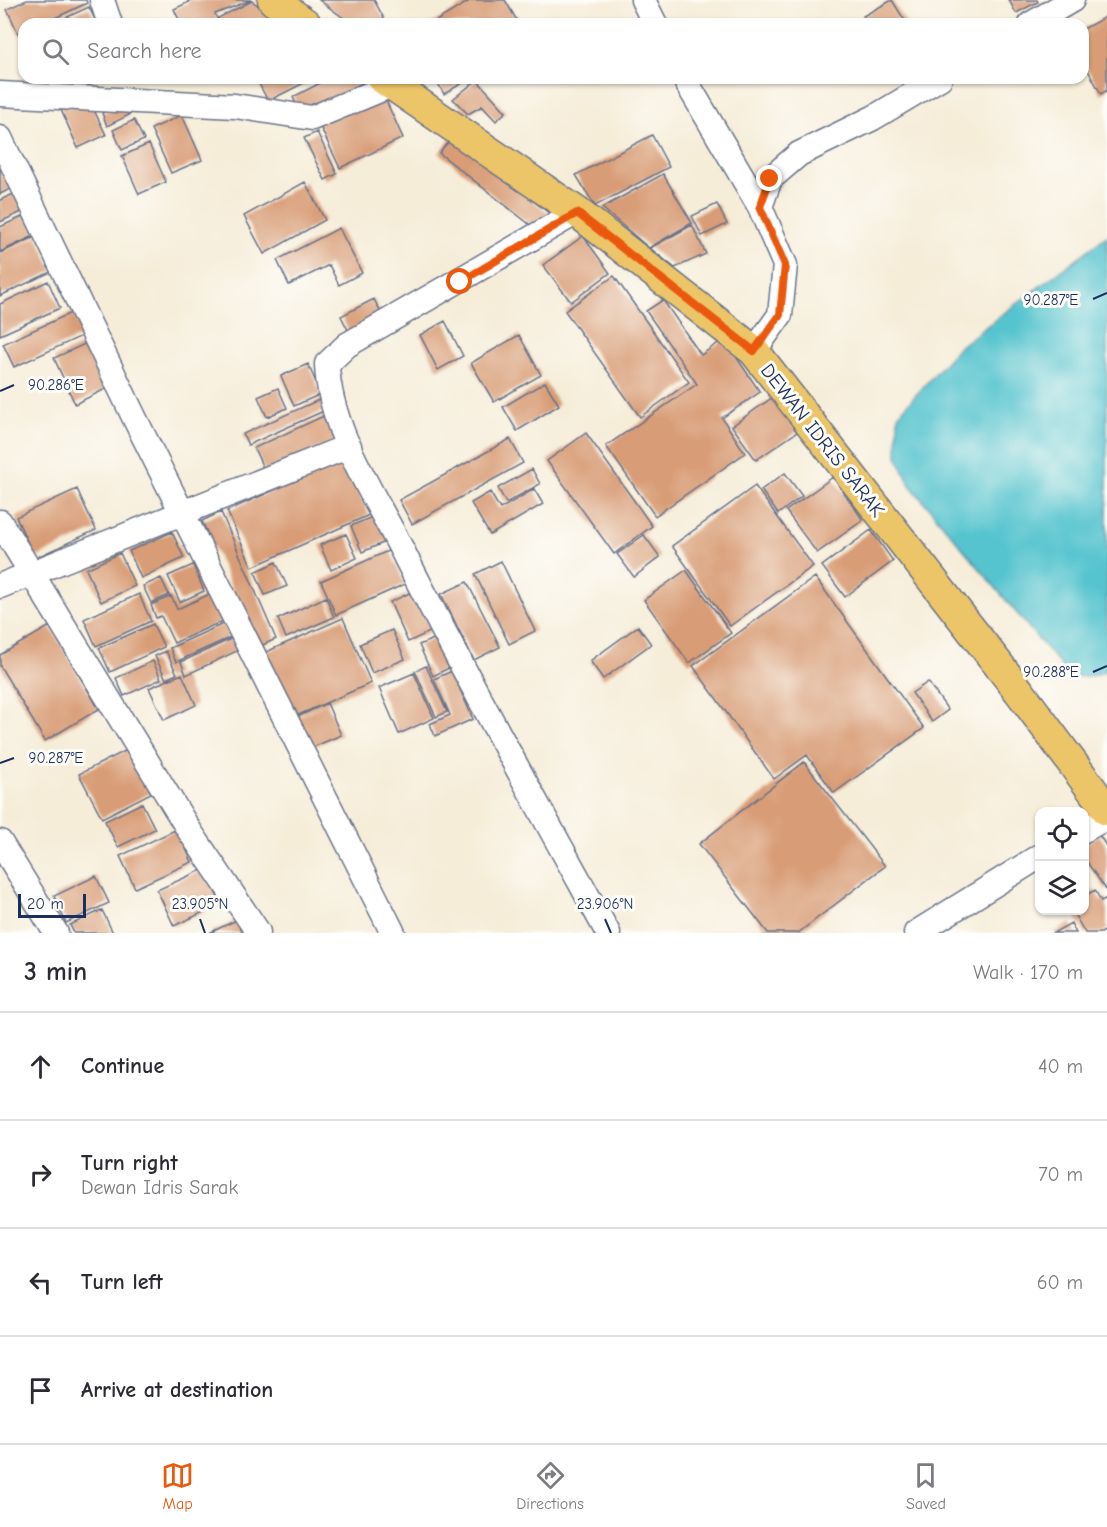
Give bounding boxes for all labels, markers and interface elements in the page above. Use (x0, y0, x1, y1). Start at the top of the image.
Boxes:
search box (18, 18, 1089, 84)
icon: search (39, 35, 72, 68)
text: Search here (87, 38, 202, 64)
route end (756, 165, 782, 191)
route start (446, 268, 472, 294)
text: 90.287°E (1024, 291, 1078, 309)
street label: DEWAN IDRIS SARAK (756, 359, 889, 521)
text: 90.286°E (28, 376, 84, 394)
text: 90.288°E (1023, 663, 1079, 681)
text: 90.287°E (29, 749, 83, 767)
map controls (1035, 807, 1089, 915)
button: locate (1035, 807, 1089, 861)
button: layers (1035, 861, 1089, 915)
scale bar (18, 891, 86, 918)
text: 20 m (27, 895, 64, 913)
text: 23.905°N (172, 895, 228, 913)
text: 23.906°N (577, 895, 633, 913)
text: 3 min (24, 957, 87, 987)
text: Walk · 170 m (973, 961, 1083, 984)
icon: ahead (24, 1050, 57, 1083)
text: Continue (81, 1053, 164, 1079)
text: 40 m (1038, 1055, 1083, 1078)
text: Turn right (81, 1150, 178, 1176)
icon: right (24, 1158, 57, 1191)
text: 70 m (1038, 1163, 1083, 1186)
text: Dewan Idris Sarak (81, 1176, 238, 1199)
icon: left (24, 1266, 57, 1299)
text: Turn left (81, 1269, 163, 1295)
text: 60 m (1037, 1271, 1083, 1294)
icon: arrive (24, 1374, 57, 1407)
text: Arrive at destination (81, 1377, 273, 1403)
tab: Map (161, 1459, 194, 1513)
tab: Directions (516, 1459, 584, 1513)
tab: Saved (906, 1459, 946, 1513)

